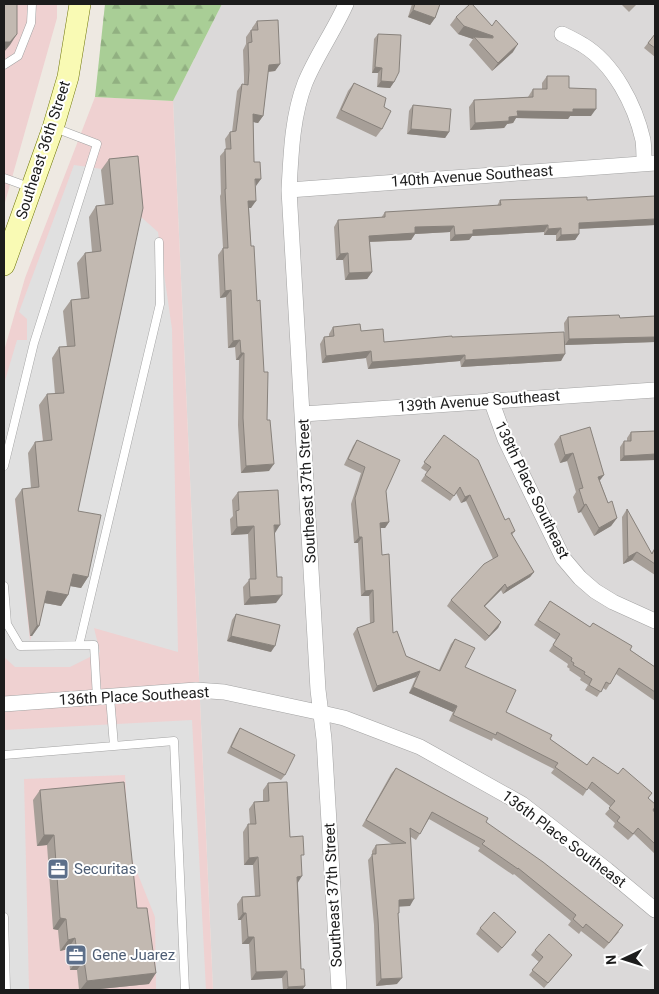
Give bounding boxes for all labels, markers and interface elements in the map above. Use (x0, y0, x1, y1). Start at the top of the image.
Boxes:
street label: Southeast 36th Street (12, 78, 74, 222)
street label: 140th Avenue Southeast (390, 161, 554, 191)
street label: 139th Avenue Southeast (397, 386, 561, 416)
street label: Southeast 37th Street (294, 418, 320, 564)
street label: 138th Place Southeast (491, 418, 573, 562)
street label: 136th Place Southeast (58, 683, 210, 709)
street label: 136th Place Southeast (498, 786, 630, 892)
street label: Southeast 37th Street (320, 822, 346, 968)
office icon: Securitas (46, 857, 70, 881)
place label: Securitas (74, 860, 137, 878)
north arrow (599, 934, 649, 984)
office icon: Gene Juarez (64, 943, 88, 967)
place label: Gene Juarez (92, 946, 175, 964)
text: N (603, 954, 619, 965)

